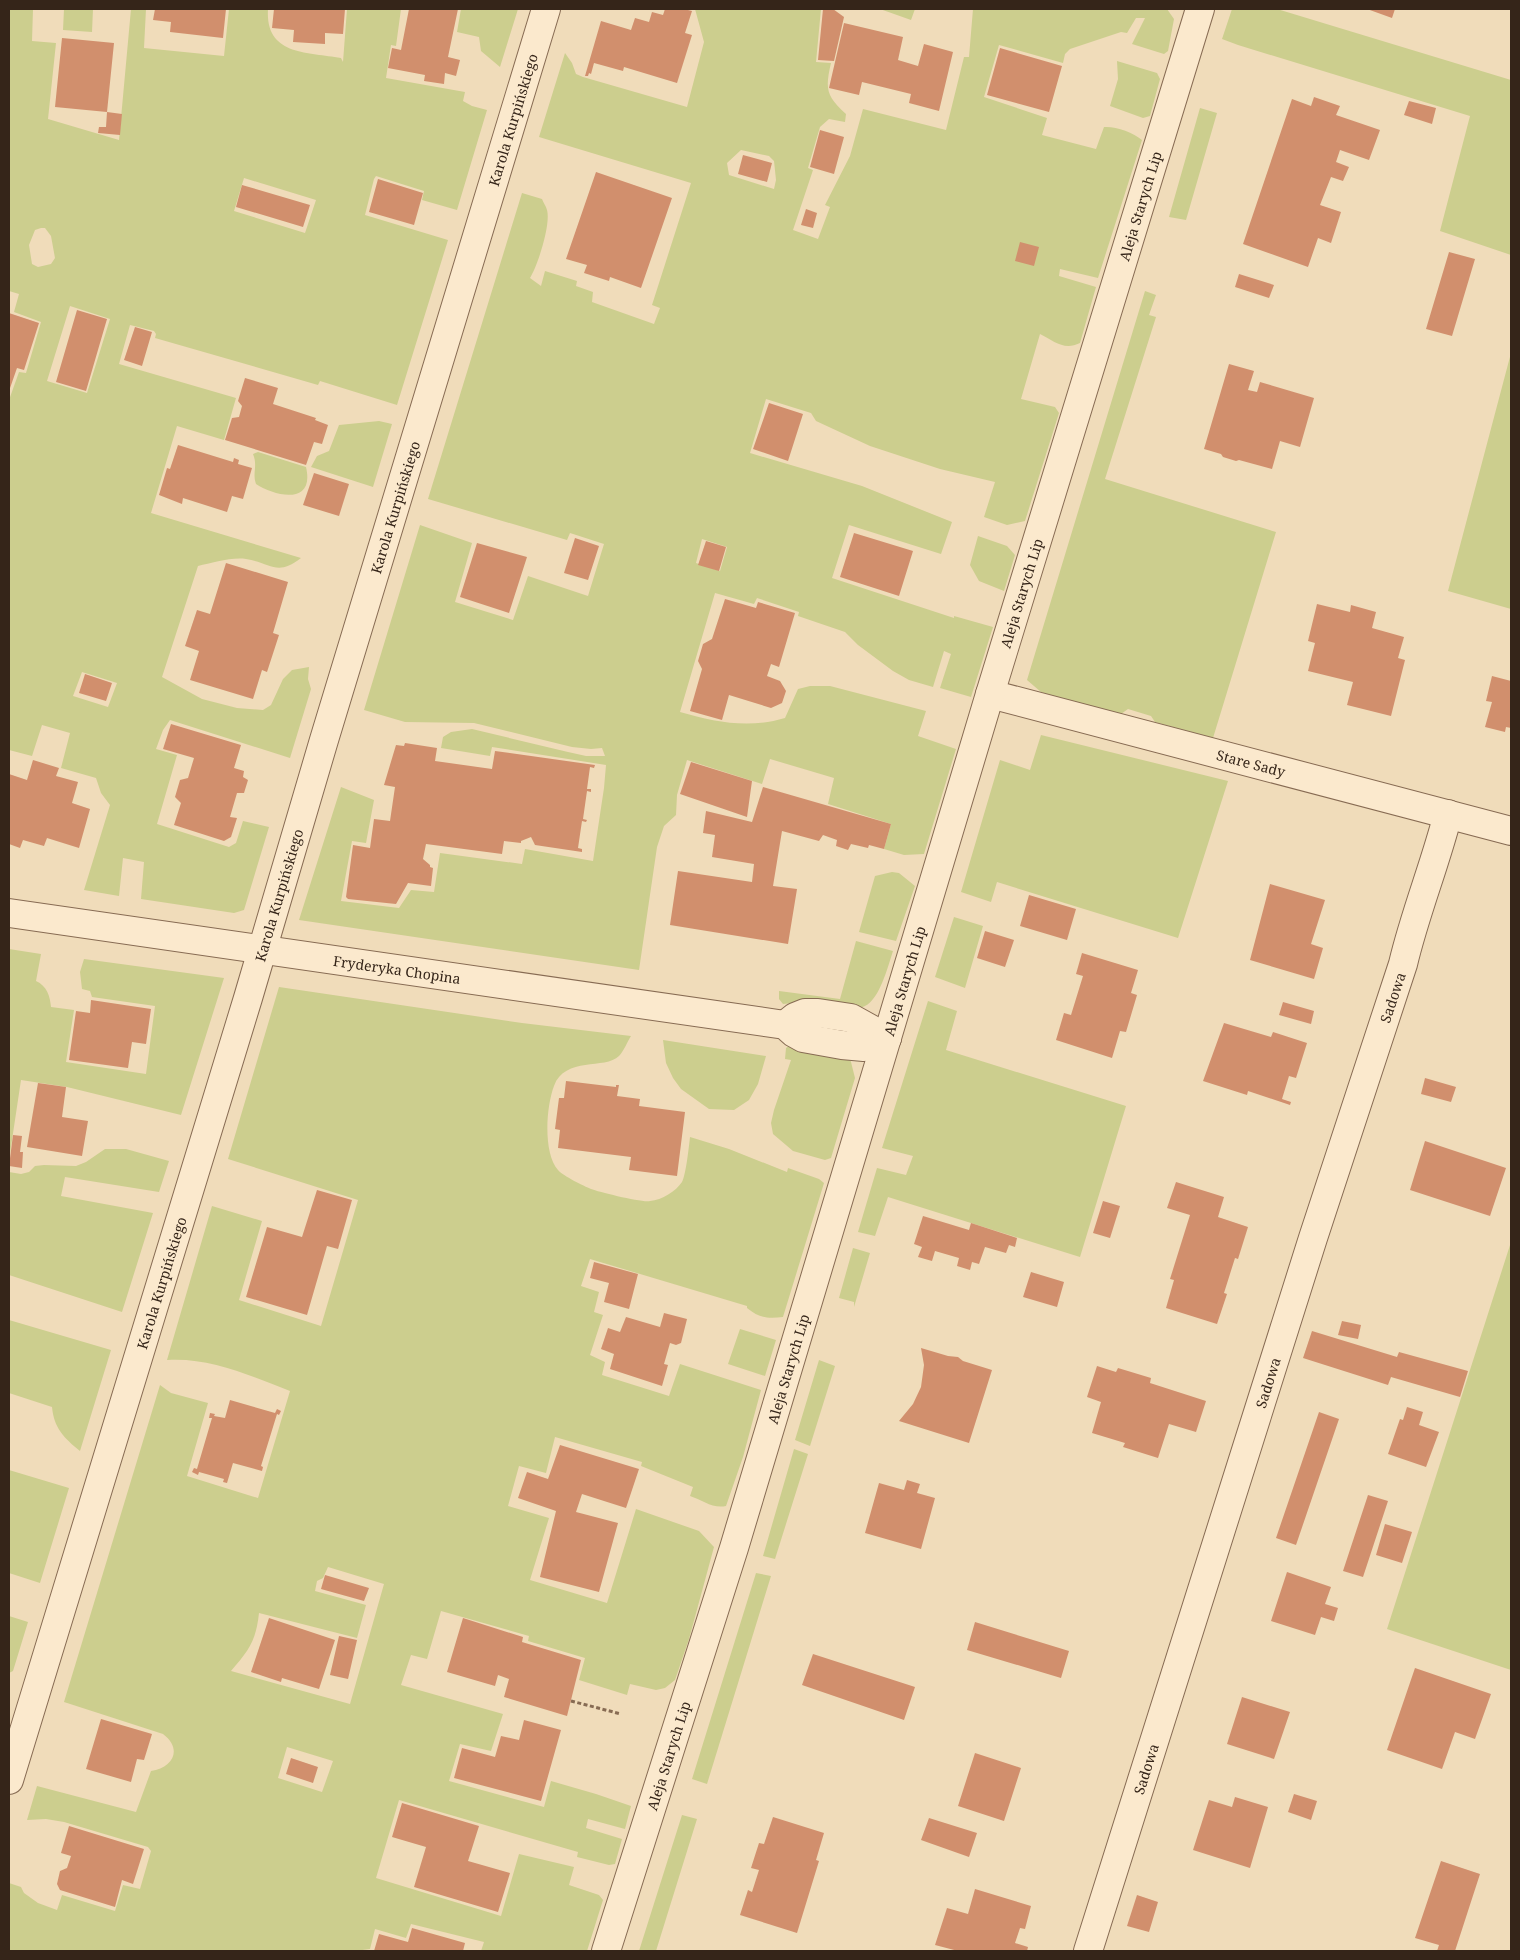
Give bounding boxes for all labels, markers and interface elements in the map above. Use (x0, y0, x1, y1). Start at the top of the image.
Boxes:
street label: Karola Kurpińskiego (483, 51, 541, 188)
street label: Aleja Starych Lip (1114, 149, 1165, 263)
street label: Karola Kurpińskiego (366, 439, 424, 576)
street label: Aleja Starych Lip (995, 536, 1047, 650)
street label: Stare Sady (1215, 745, 1288, 781)
street label: Karola Kurpińskiego (250, 826, 307, 964)
street label: Aleja Starych Lip (879, 924, 929, 1038)
street label: Fryderyka Chopina (332, 950, 462, 988)
street label: Sadowa (1375, 969, 1409, 1025)
street label: Karola Kurpińskiego (132, 1214, 190, 1351)
street label: Aleja Starych Lip (762, 1312, 813, 1426)
street label: Sadowa (1250, 1355, 1284, 1410)
street label: Aleja Starych Lip (642, 1699, 694, 1813)
street label: Sadowa (1129, 1741, 1162, 1797)

